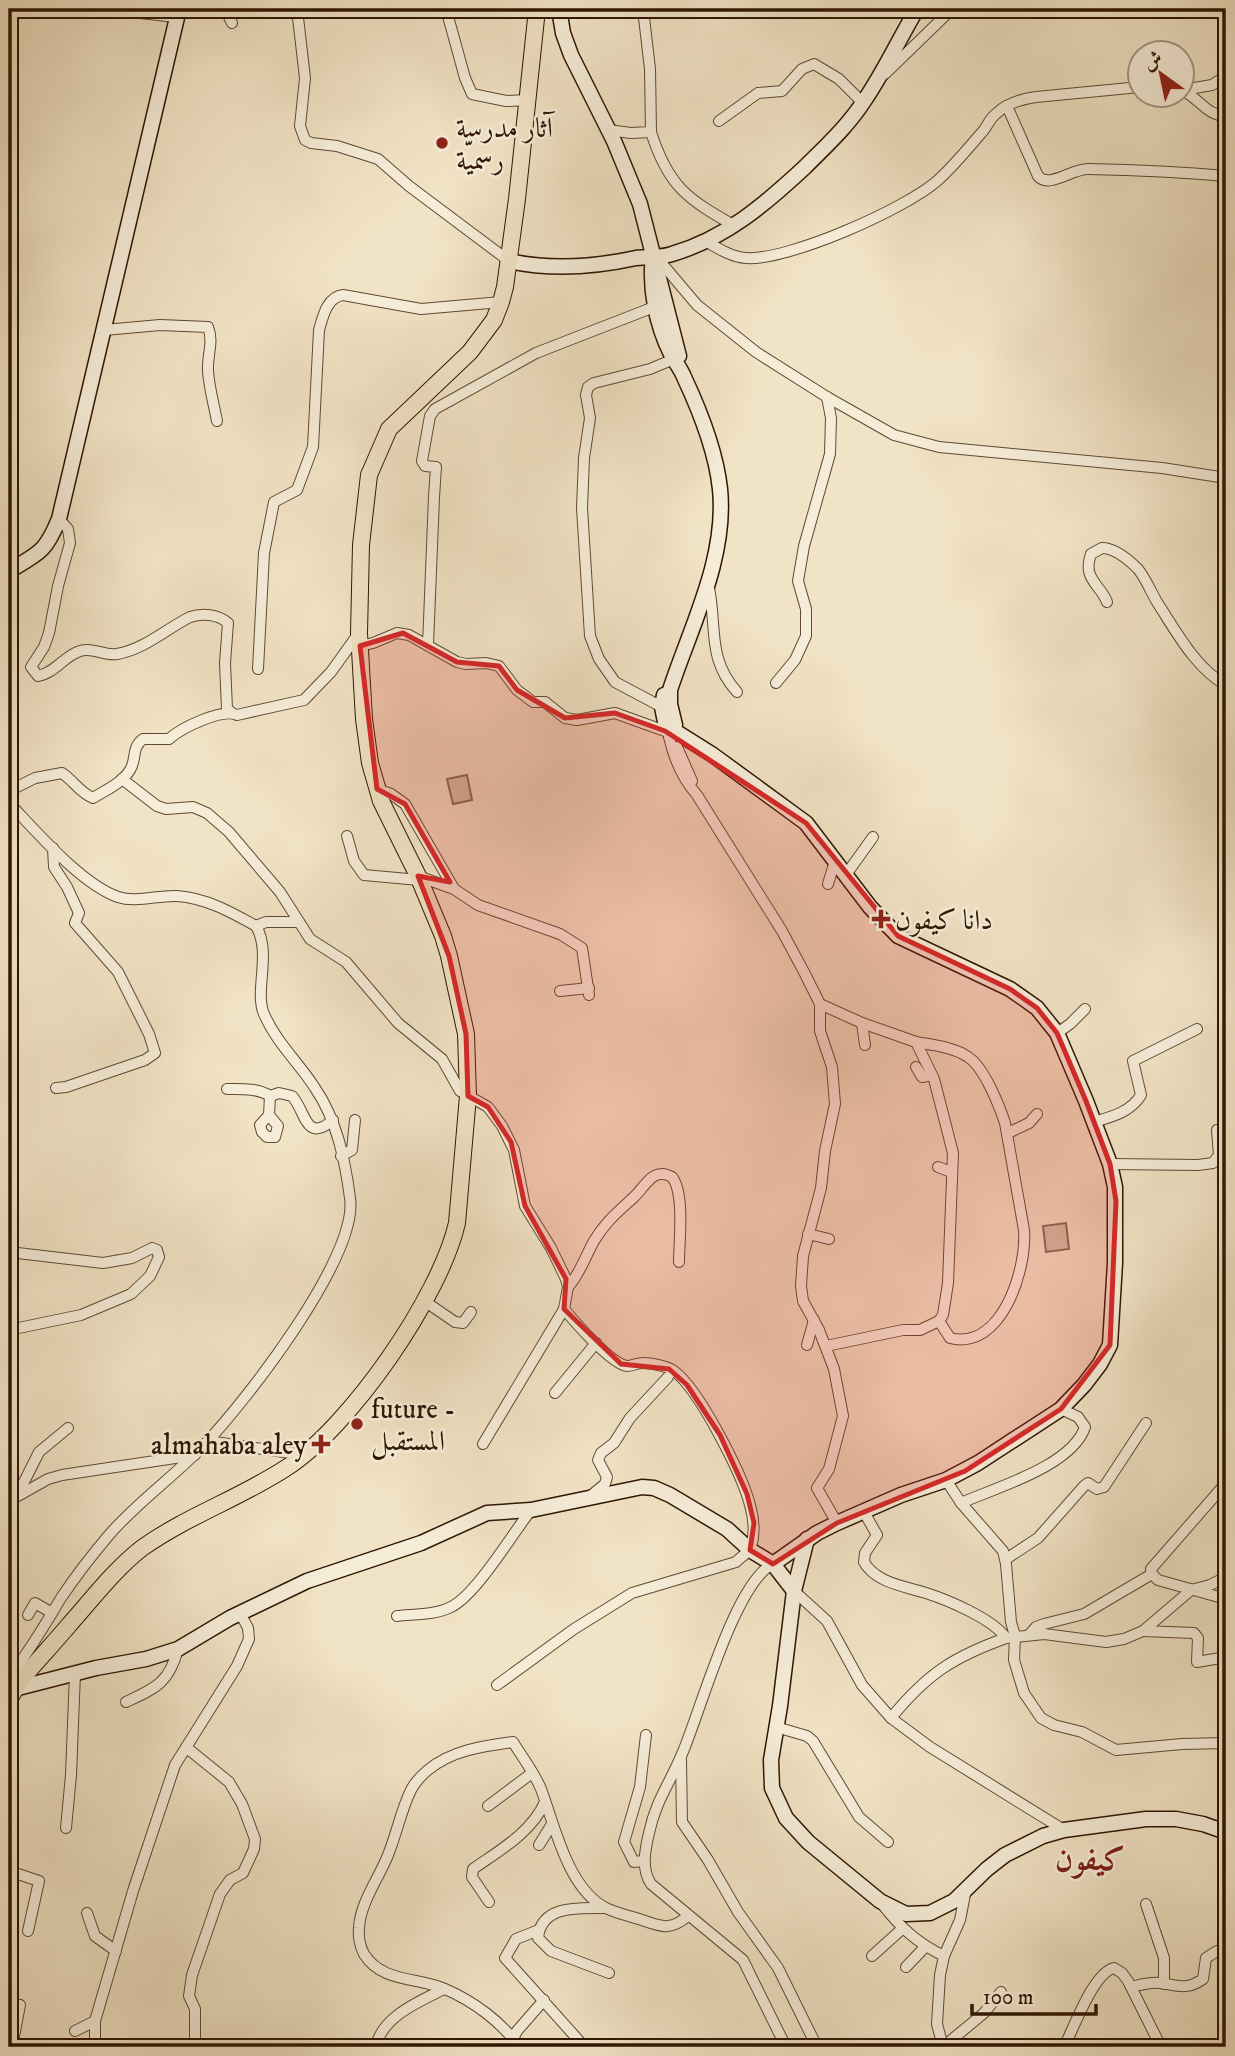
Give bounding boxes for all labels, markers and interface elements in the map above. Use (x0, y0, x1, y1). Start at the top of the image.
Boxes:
north arrow (1126, 38, 1196, 108)
text: ش (1138, 46, 1167, 76)
place label: آثار مدرسة رسميّة (456, 111, 556, 178)
marker: آثار مدرسة رسميّة (434, 135, 450, 151)
place label: دانا كيفون (895, 903, 993, 938)
marker: دانا كيفون (873, 911, 889, 927)
place label: future - المستقبل (371, 1392, 455, 1460)
marker: future - المستقبل (349, 1416, 365, 1432)
place label: almahaba aley (151, 1428, 308, 1463)
marker: almahaba aley (313, 1436, 329, 1452)
district label: كيفون (1055, 1841, 1125, 1881)
scale bar (972, 1972, 1097, 2016)
text: 100 m (983, 1985, 1034, 2011)

